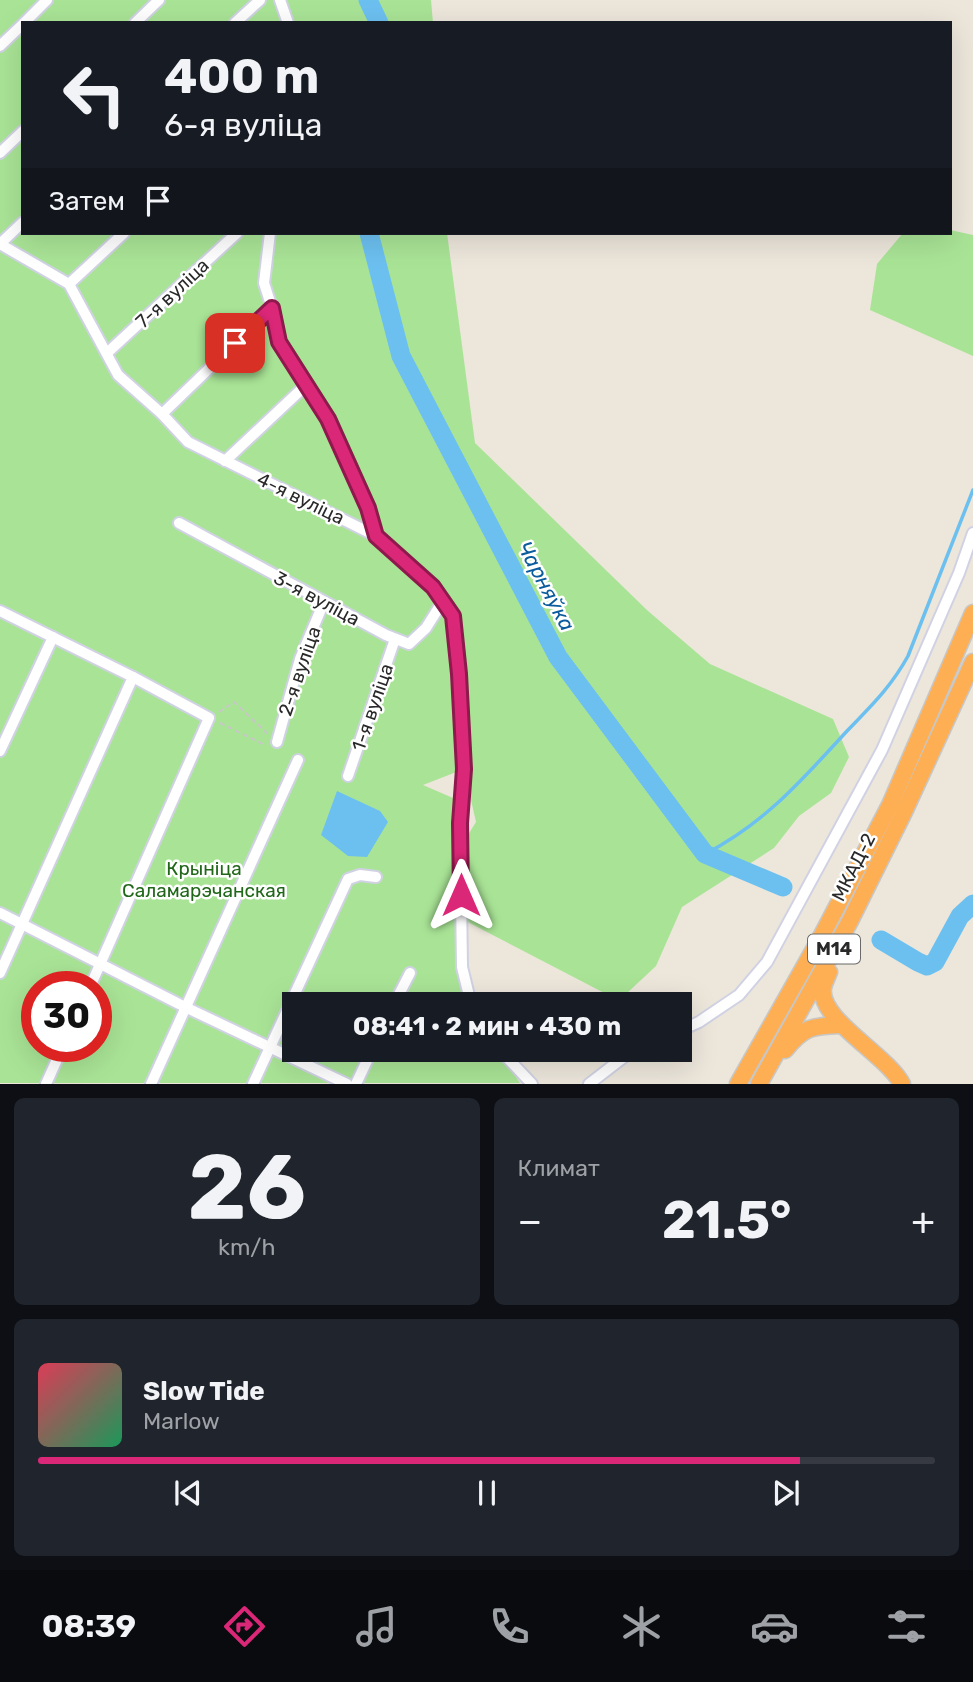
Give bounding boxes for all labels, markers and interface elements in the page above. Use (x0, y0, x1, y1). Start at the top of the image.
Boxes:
text: 400 m (164, 47, 319, 105)
icon: left (49, 49, 140, 140)
text: 6-я вуліца (164, 106, 322, 144)
icon: arrive (139, 182, 177, 220)
text: Затем (49, 186, 125, 217)
street label: 7-я вуліца (131, 254, 214, 333)
pin (205, 313, 265, 373)
icon: arrive (216, 324, 254, 362)
street label: 4-я вуліца (253, 467, 348, 529)
water label: Чарняўка (512, 537, 580, 635)
street label: 3-я вуліца (270, 566, 364, 631)
street label: 2-я вуліца (273, 623, 326, 719)
street label: 1-я вуліца (347, 661, 398, 754)
street label: МКАД-2 (827, 829, 880, 905)
park label: Крыніца Саламарэчанская (122, 857, 286, 902)
position arrow (424, 858, 498, 932)
road number: М14 (808, 934, 860, 964)
speed limit sign: 30 (21, 971, 112, 1062)
text: 08:41 · 2 мин · 430 m (353, 1011, 621, 1042)
text: 26 (188, 1133, 306, 1241)
text: Климат (518, 1154, 600, 1182)
text: 21.5° (662, 1189, 791, 1251)
text: − (518, 1198, 542, 1244)
text: + (911, 1198, 935, 1244)
text: km/h (218, 1233, 275, 1261)
text: Slow Tide (143, 1376, 265, 1407)
text: Marlow (143, 1407, 220, 1435)
icon: previous (169, 1474, 207, 1512)
icon: pause (468, 1474, 506, 1512)
icon: next (767, 1474, 805, 1512)
icon: directions (220, 1602, 269, 1651)
icon: music (352, 1602, 401, 1651)
icon: phone (485, 1602, 534, 1651)
icon: climate (617, 1602, 666, 1651)
icon: car (750, 1602, 799, 1651)
icon: filters (882, 1602, 931, 1651)
text: 08:39 (42, 1607, 136, 1645)

